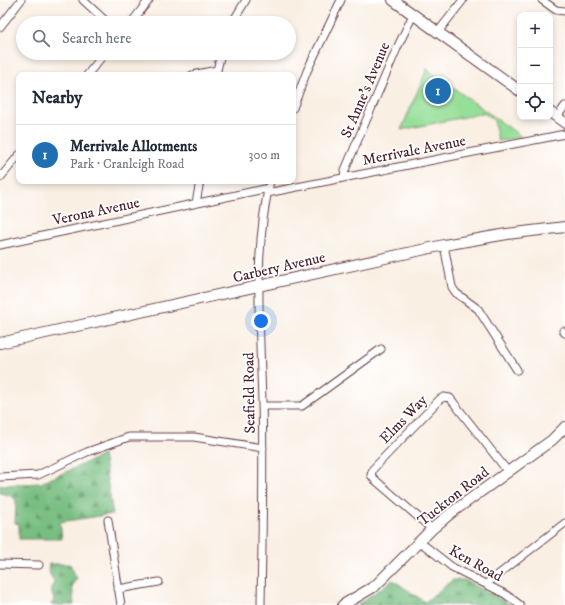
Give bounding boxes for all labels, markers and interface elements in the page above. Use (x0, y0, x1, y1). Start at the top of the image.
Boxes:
map controls (517, 12, 553, 120)
button: + (517, 12, 553, 48)
search box (16, 16, 296, 60)
icon: search (30, 27, 52, 49)
text: Search here (62, 29, 131, 48)
street label: St Anne's Avenue (337, 39, 394, 141)
button: − (517, 48, 553, 84)
pin: 1 (425, 76, 451, 106)
button: locate (517, 84, 553, 120)
text: Nearby (32, 87, 82, 109)
street label: Merrivale Avenue (361, 131, 467, 170)
text: Merrivale Allotments (70, 137, 197, 156)
text: 1 (43, 147, 47, 163)
text: 300 m (249, 147, 280, 163)
text: Park · Cranleigh Road (70, 156, 184, 172)
street label: Verona Avenue (50, 193, 141, 230)
street label: Carbery Avenue (231, 248, 327, 287)
your location (251, 311, 271, 331)
street label: Seafield Road (239, 352, 260, 434)
street label: Elms Way (375, 390, 432, 448)
street label: Tuckton Road (414, 462, 493, 530)
street label: Ken Road (445, 541, 506, 586)

